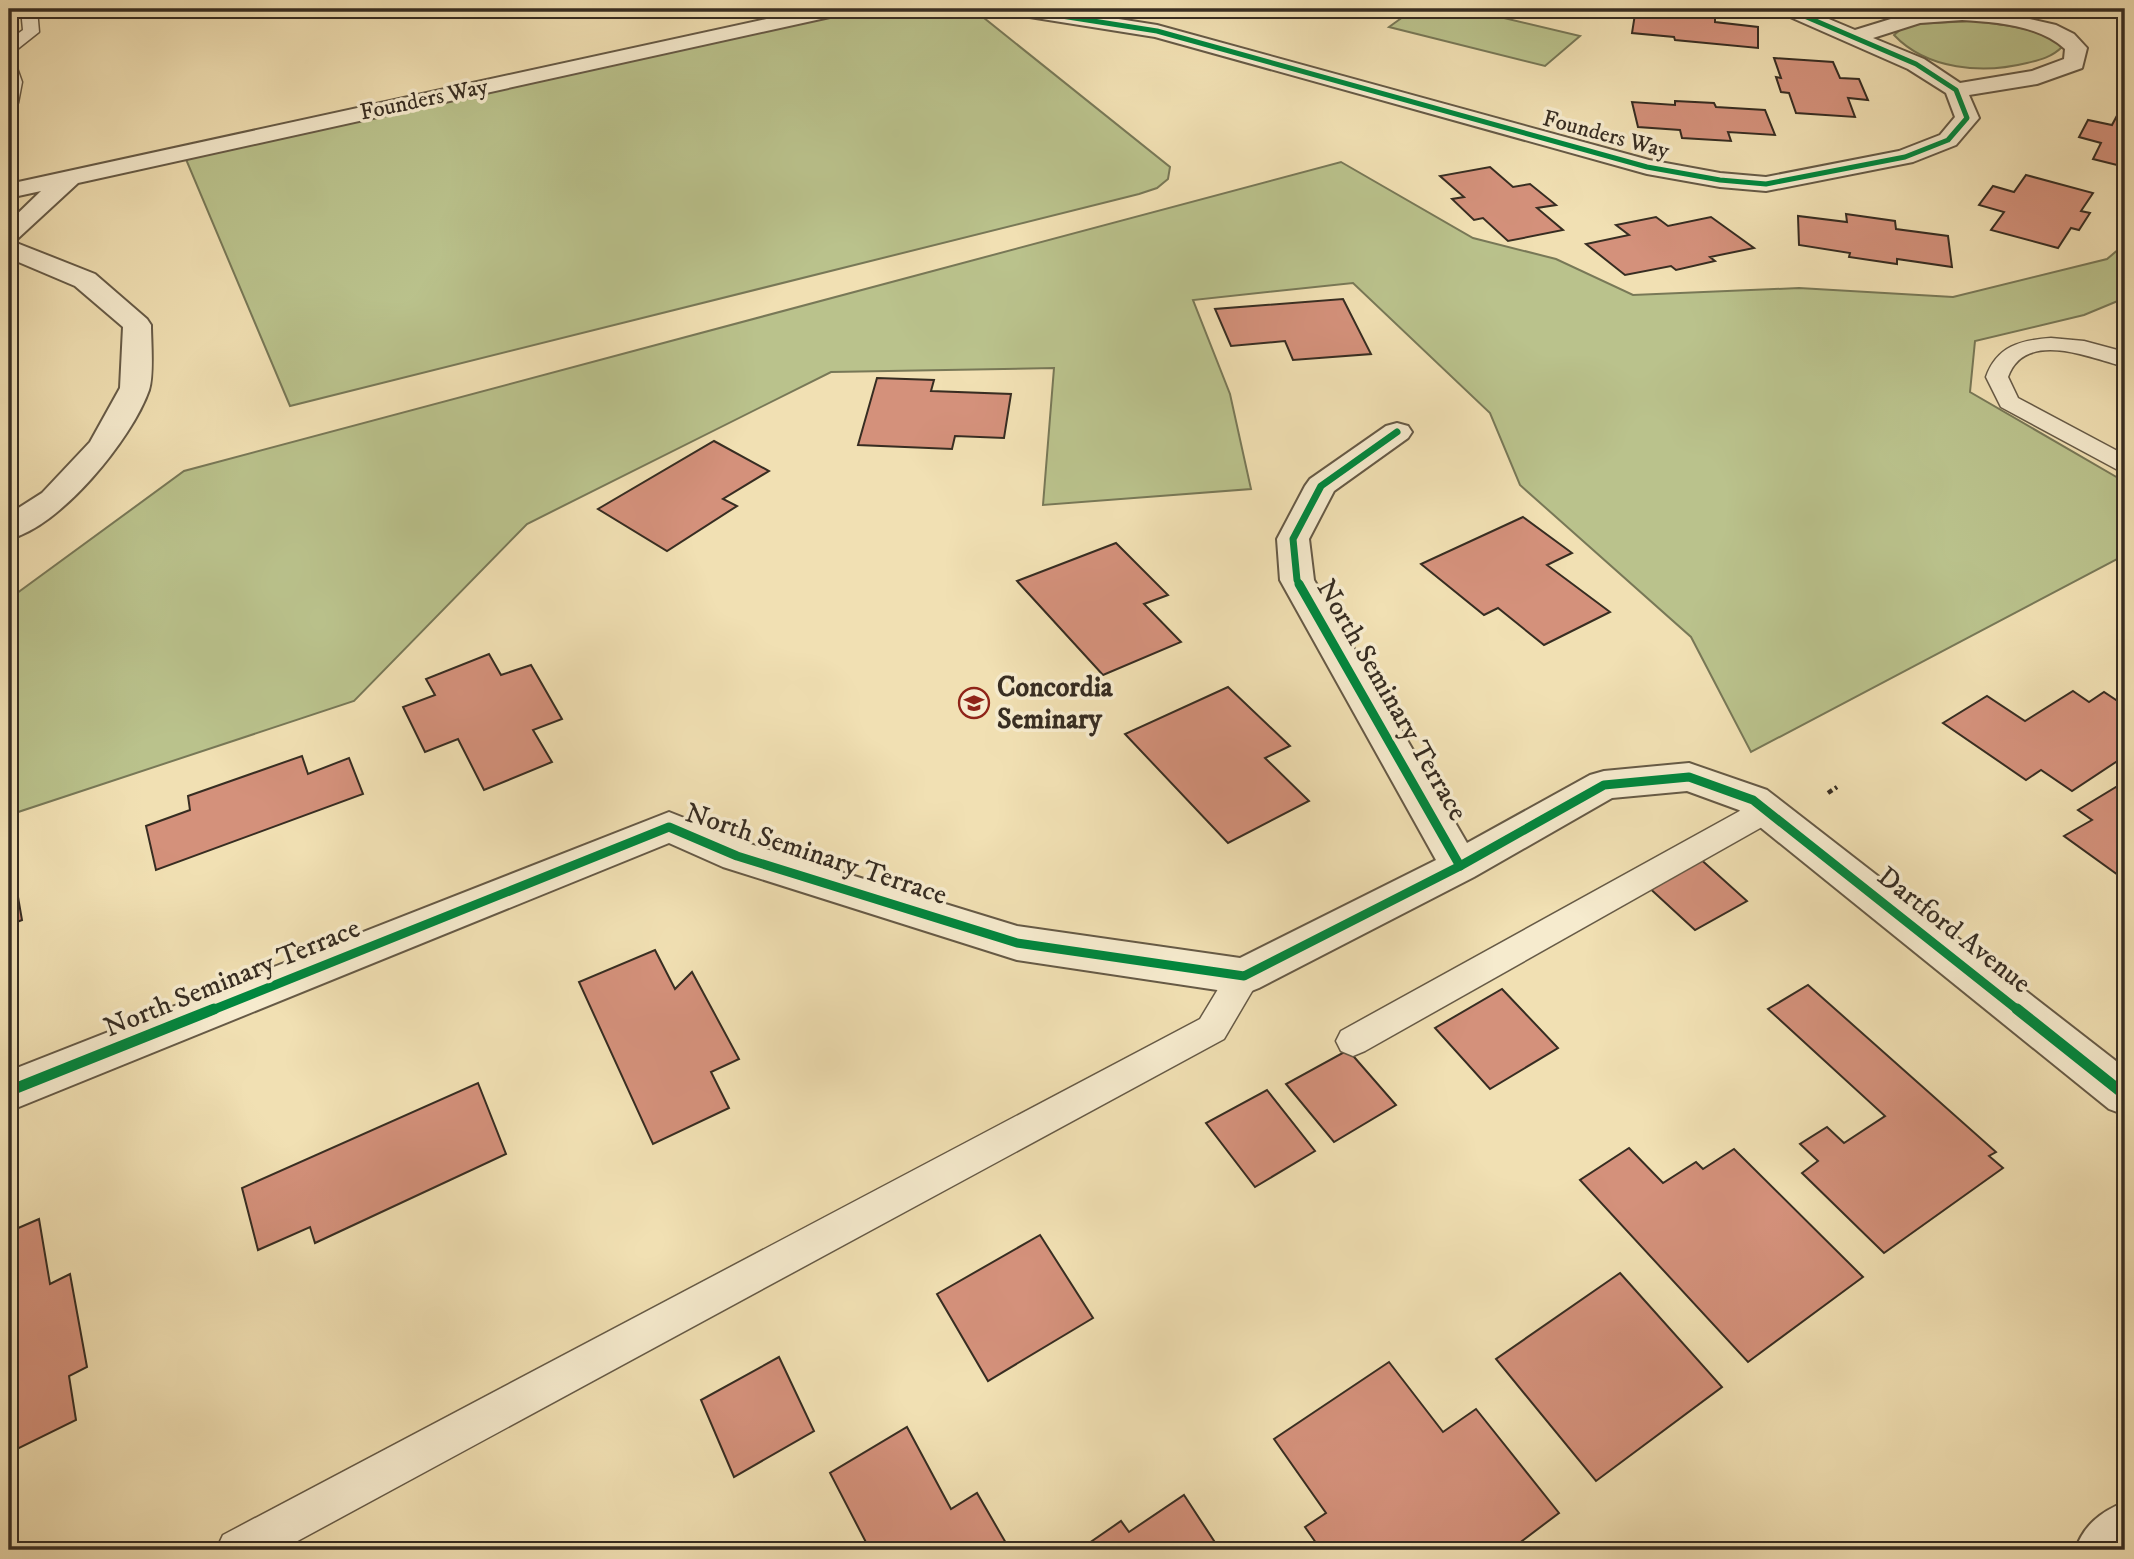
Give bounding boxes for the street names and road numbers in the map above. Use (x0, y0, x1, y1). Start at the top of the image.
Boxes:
street label: Founders Way (357, 72, 491, 128)
street label: Founders Way (1539, 104, 1673, 166)
street label: North Seminary Terrace (1309, 573, 1475, 827)
street label: North Seminary Terrace (681, 795, 951, 913)
street label: Dartford Avenue (1870, 859, 2038, 1001)
street label: North Seminary Terrace (99, 911, 365, 1045)

